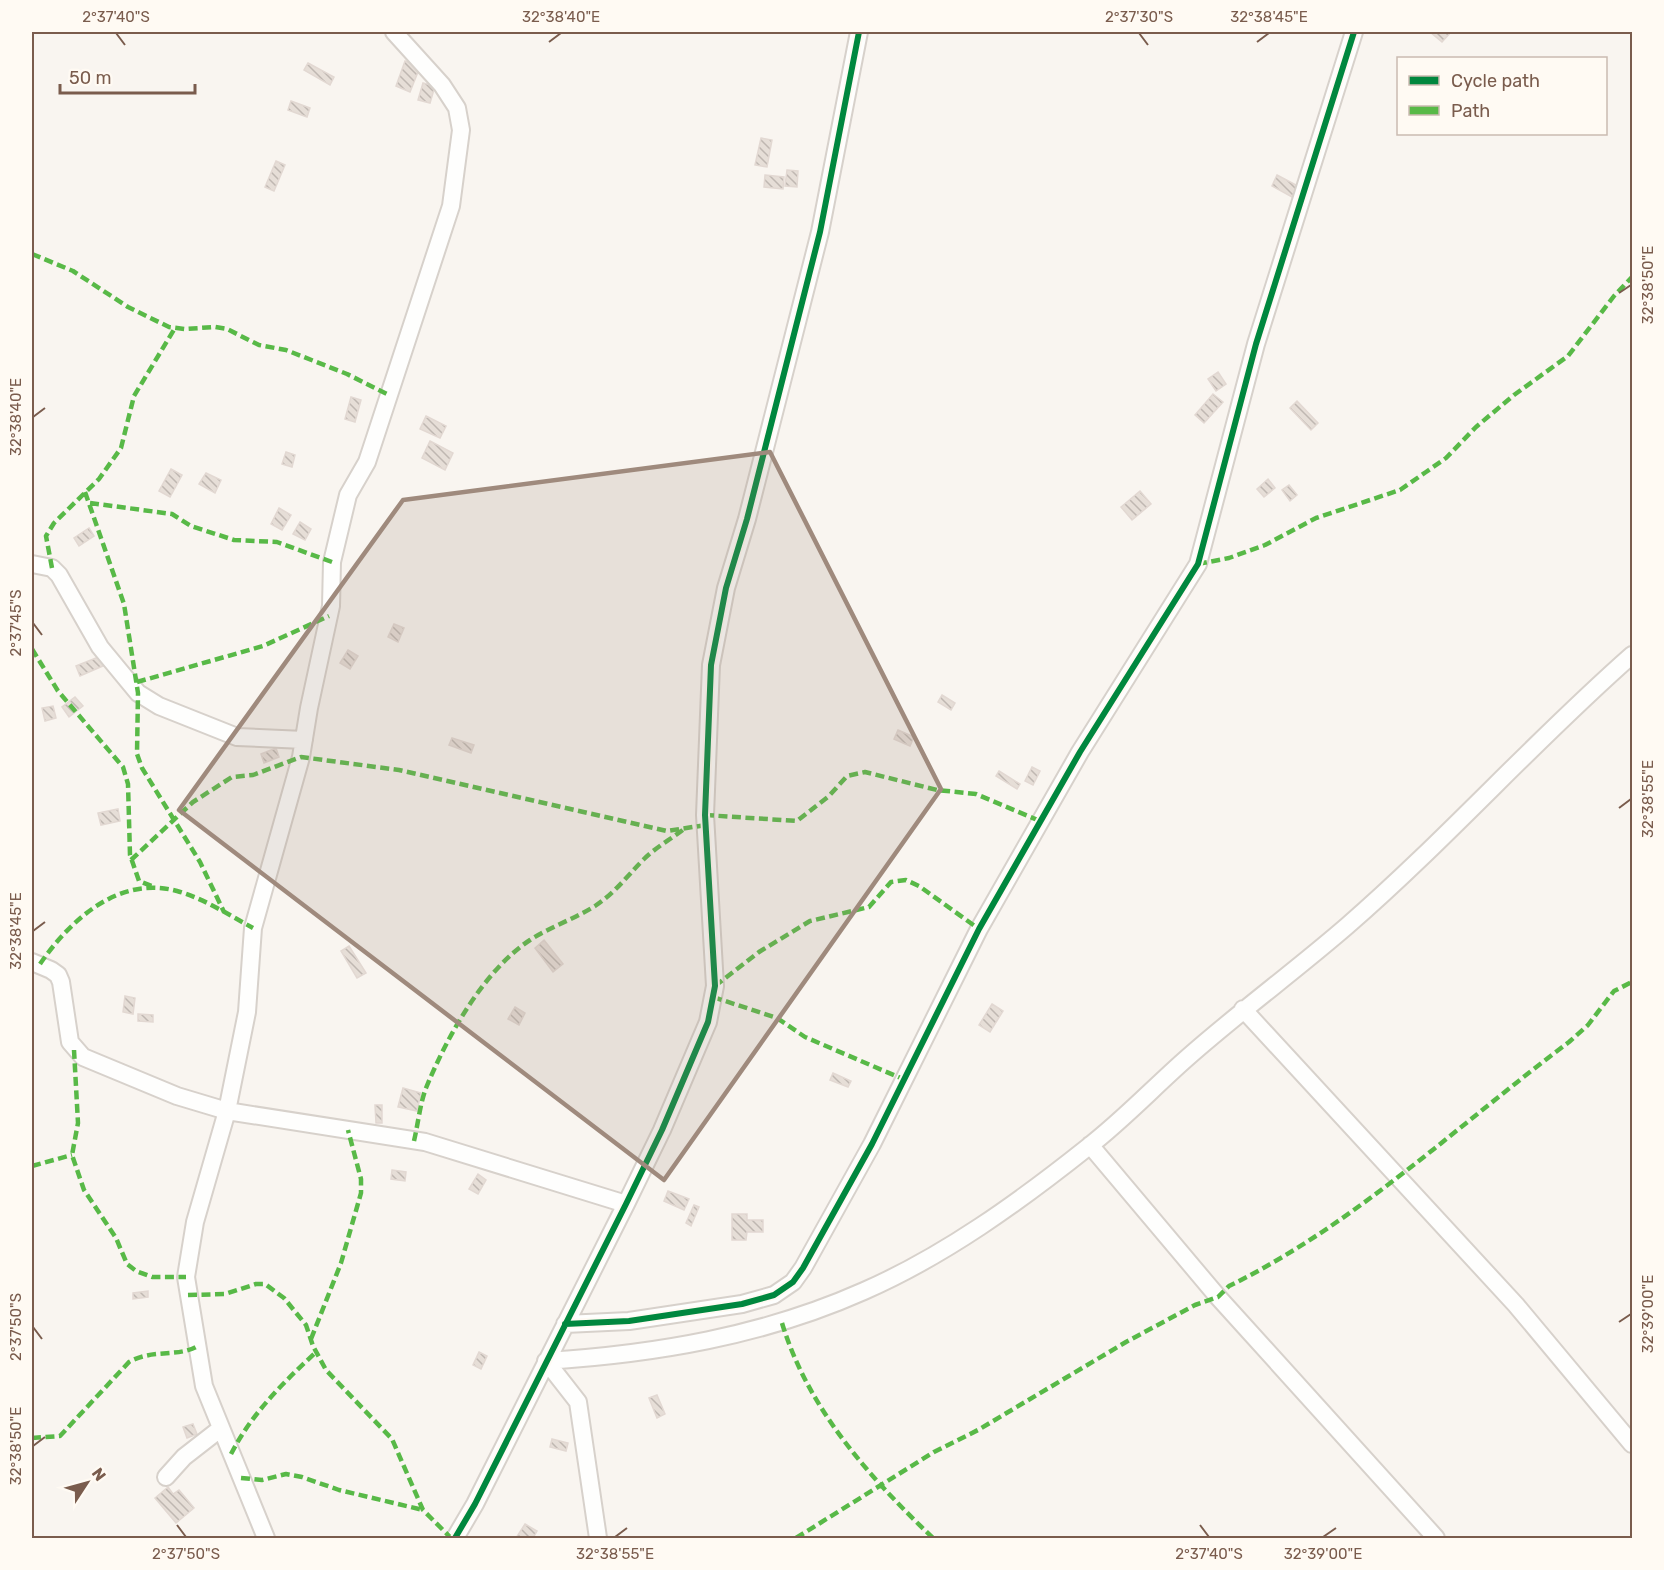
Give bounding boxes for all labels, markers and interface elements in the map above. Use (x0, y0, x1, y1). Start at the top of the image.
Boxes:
text: 2°37'40"S (82, 8, 150, 26)
text: 32°38'40"E (522, 8, 600, 26)
text: 2°37'30"S (1105, 8, 1173, 26)
text: 32°38'45"E (1230, 8, 1308, 26)
scale bar (60, 57, 195, 95)
legend (1397, 57, 1607, 135)
text: 50 m (69, 67, 112, 89)
text: Cycle path (1451, 70, 1540, 92)
text: Path (1451, 100, 1490, 122)
text: 32°38'50"E (1639, 246, 1657, 324)
text: 32°38'40"E (7, 378, 25, 456)
text: 2°37'45"S (7, 590, 25, 657)
text: 32°38'55"E (1639, 760, 1657, 838)
text: 32°38'45"E (7, 892, 25, 970)
text: 32°39'00"E (1639, 1275, 1657, 1353)
text: 2°37'50"S (7, 1293, 25, 1361)
text: 32°38'50"E (7, 1407, 25, 1485)
north arrow (57, 1453, 117, 1513)
text: N (88, 1464, 110, 1485)
text: 2°37'50"S (152, 1545, 220, 1563)
text: 32°38'55"E (576, 1545, 654, 1563)
text: 2°37'40"S (1175, 1545, 1243, 1563)
text: 32°39'00"E (1284, 1545, 1362, 1563)

